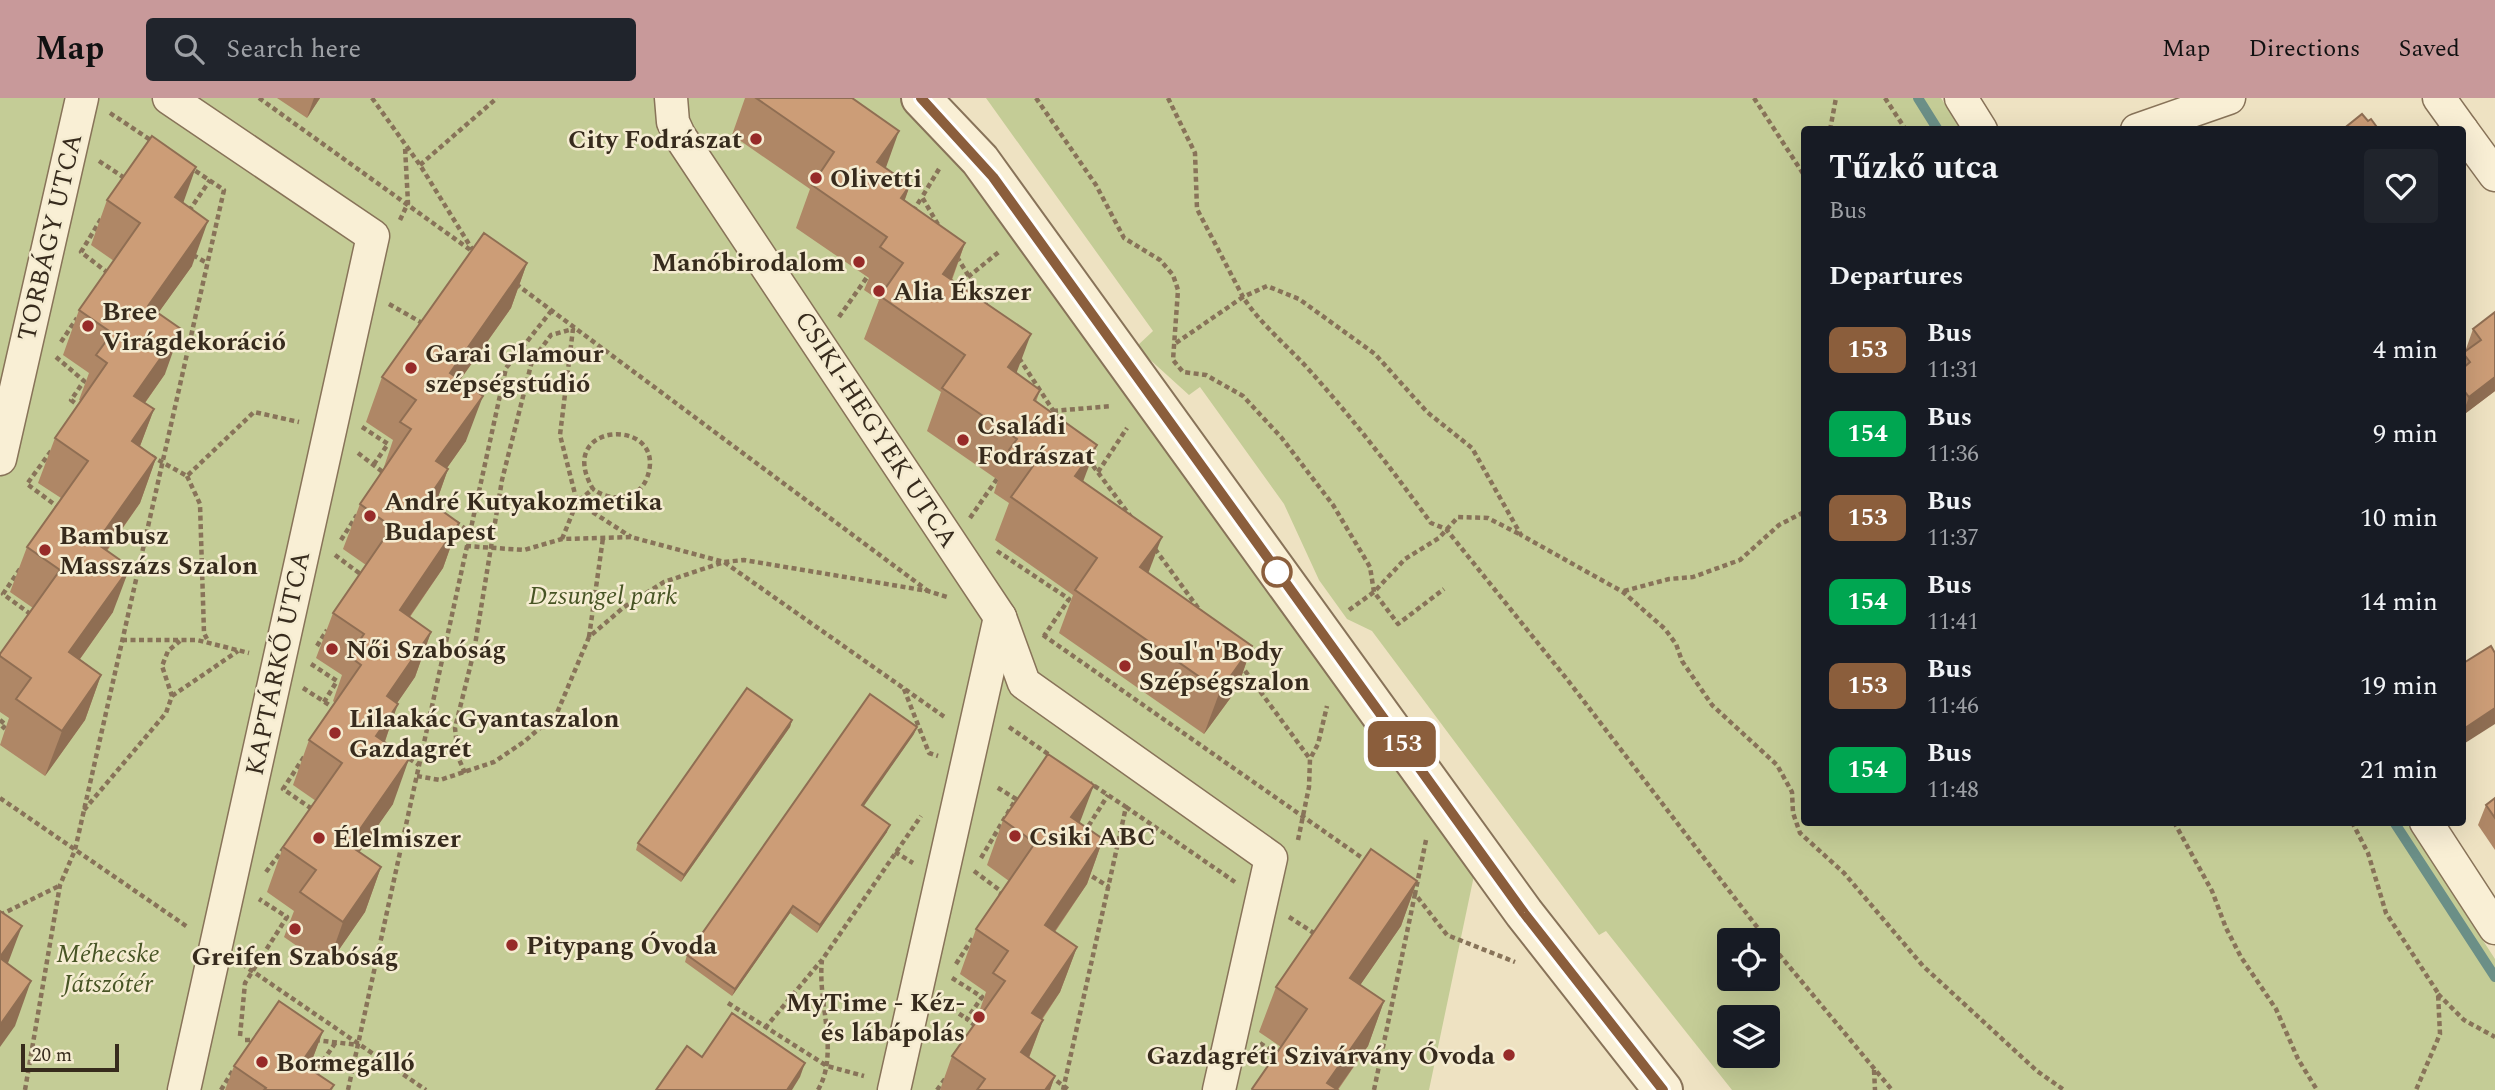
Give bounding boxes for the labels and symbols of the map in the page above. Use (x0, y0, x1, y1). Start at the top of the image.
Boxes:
place label: City Fodrászat (568, 120, 742, 160)
street label: TORBÁGY UTCA (7, 129, 93, 345)
marker: City Fodrászat (748, 131, 764, 147)
place label: Olivetti (830, 159, 922, 199)
marker: Olivetti (808, 170, 824, 186)
place label: Manóbirodalom (651, 243, 845, 283)
marker: Manóbirodalom (851, 254, 867, 270)
place label: Alia Ékszer (893, 272, 1032, 312)
marker: Alia Ékszer (871, 283, 887, 299)
place label: Bree Virágdekoráció (102, 292, 286, 362)
street label: CSIKI-HEGYEK UTCA (784, 303, 968, 556)
marker: Bree Virágdekoráció (80, 318, 96, 334)
place label: Garai Glamour szépségstúdió (425, 334, 604, 404)
marker: Garai Glamour szépségstúdió (403, 360, 419, 376)
place label: Családi Fodrászat (977, 406, 1095, 476)
marker: Családi Fodrászat (955, 432, 971, 448)
place label: André Kutyakozmetika Budapest (384, 482, 663, 552)
marker: André Kutyakozmetika Budapest (362, 508, 378, 524)
place label: Bambusz Masszázs Szalon (59, 516, 258, 586)
marker: Bambusz Masszázs Szalon (37, 542, 53, 558)
street label: KAPTÁRKŐ UTCA (235, 547, 321, 779)
unlabelled marker (1262, 557, 1292, 587)
park label: Dzsungel park (529, 576, 677, 616)
place label: Női Szabóság (346, 630, 506, 670)
place label: Soul'n'Body Szépségszalon (1139, 632, 1310, 702)
marker: Női Szabóság (324, 641, 340, 657)
marker: Soul'n'Body Szépségszalon (1117, 658, 1133, 674)
place label: Lilaakác Gyantaszalon Gazdagrét (349, 699, 620, 769)
line badge: 153 (1362, 721, 1442, 767)
marker: Lilaakác Gyantaszalon Gazdagrét (327, 725, 343, 741)
place label: Csiki ABC (1029, 817, 1156, 857)
place label: Élelmiszer (333, 819, 462, 859)
marker: Csiki ABC (1007, 828, 1023, 844)
marker: Élelmiszer (311, 830, 327, 846)
marker: Greifen Szabóság (287, 921, 303, 937)
place label: Pitypang Óvoda (526, 926, 718, 966)
park label: Méhecske Játszótér (56, 934, 160, 1004)
place label: Greifen Szabóság (191, 937, 399, 977)
marker: Pitypang Óvoda (504, 937, 520, 953)
place label: MyTime - Kéz- és lábápolás (786, 983, 965, 1053)
marker: MyTime - Kéz- és lábápolás (971, 1009, 987, 1025)
place label: Gazdagréti Szivárvány Óvoda (1146, 1036, 1496, 1076)
scale bar (21, 1041, 119, 1073)
place label: Bormegálló (276, 1043, 415, 1083)
marker: Gazdagréti Szivárvány Óvoda (1501, 1047, 1517, 1063)
marker: Bormegálló (254, 1054, 270, 1070)

